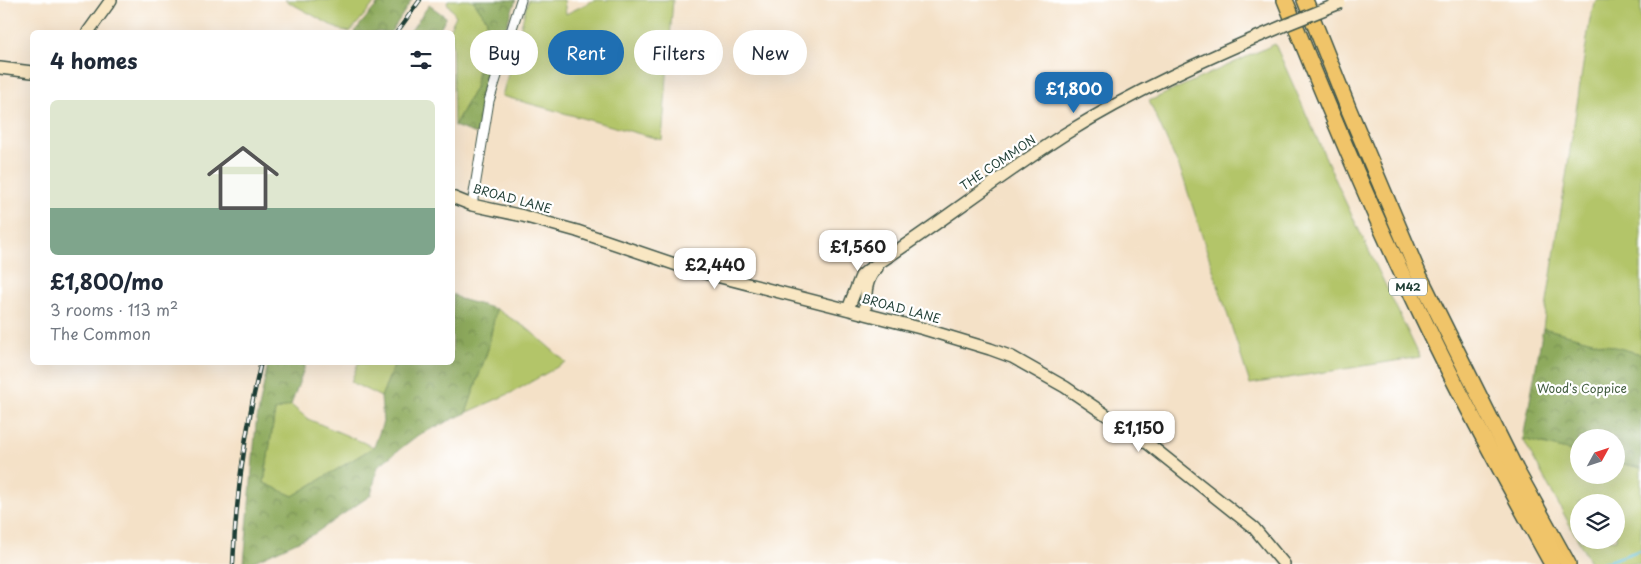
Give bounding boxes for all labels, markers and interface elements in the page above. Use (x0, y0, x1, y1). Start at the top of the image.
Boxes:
chip: Buy (470, 30, 538, 75)
chip: Rent (548, 30, 624, 75)
chip: Filters (634, 30, 723, 75)
chip: New (733, 30, 807, 75)
text: 4 homes (50, 44, 137, 76)
icon: filters (407, 46, 435, 74)
pin: £1,800 (1033, 72, 1115, 114)
text: £1,800 (1046, 76, 1102, 100)
street label: THE COMMON (956, 130, 1039, 194)
icon: home (198, 133, 288, 223)
street label: BROAD LANE (471, 179, 554, 217)
pin: £1,560 (817, 230, 899, 272)
text: £1,560 (830, 234, 886, 258)
pin: £2,440 (674, 248, 756, 290)
text: £2,440 (685, 252, 745, 276)
text: £1,800/mo (50, 265, 163, 297)
road number: M42 (1389, 278, 1427, 296)
street label: BROAD LANE (860, 289, 943, 327)
text: 3 rooms · 113 m² (50, 297, 178, 321)
text: The Common (50, 321, 151, 345)
park label: Wood's Coppice (1537, 379, 1627, 397)
pin: £1,150 (1098, 410, 1180, 453)
text: £1,150 (1114, 415, 1164, 439)
north arrow (1570, 429, 1625, 484)
map controls (1570, 429, 1625, 549)
button: layers (1570, 494, 1625, 549)

